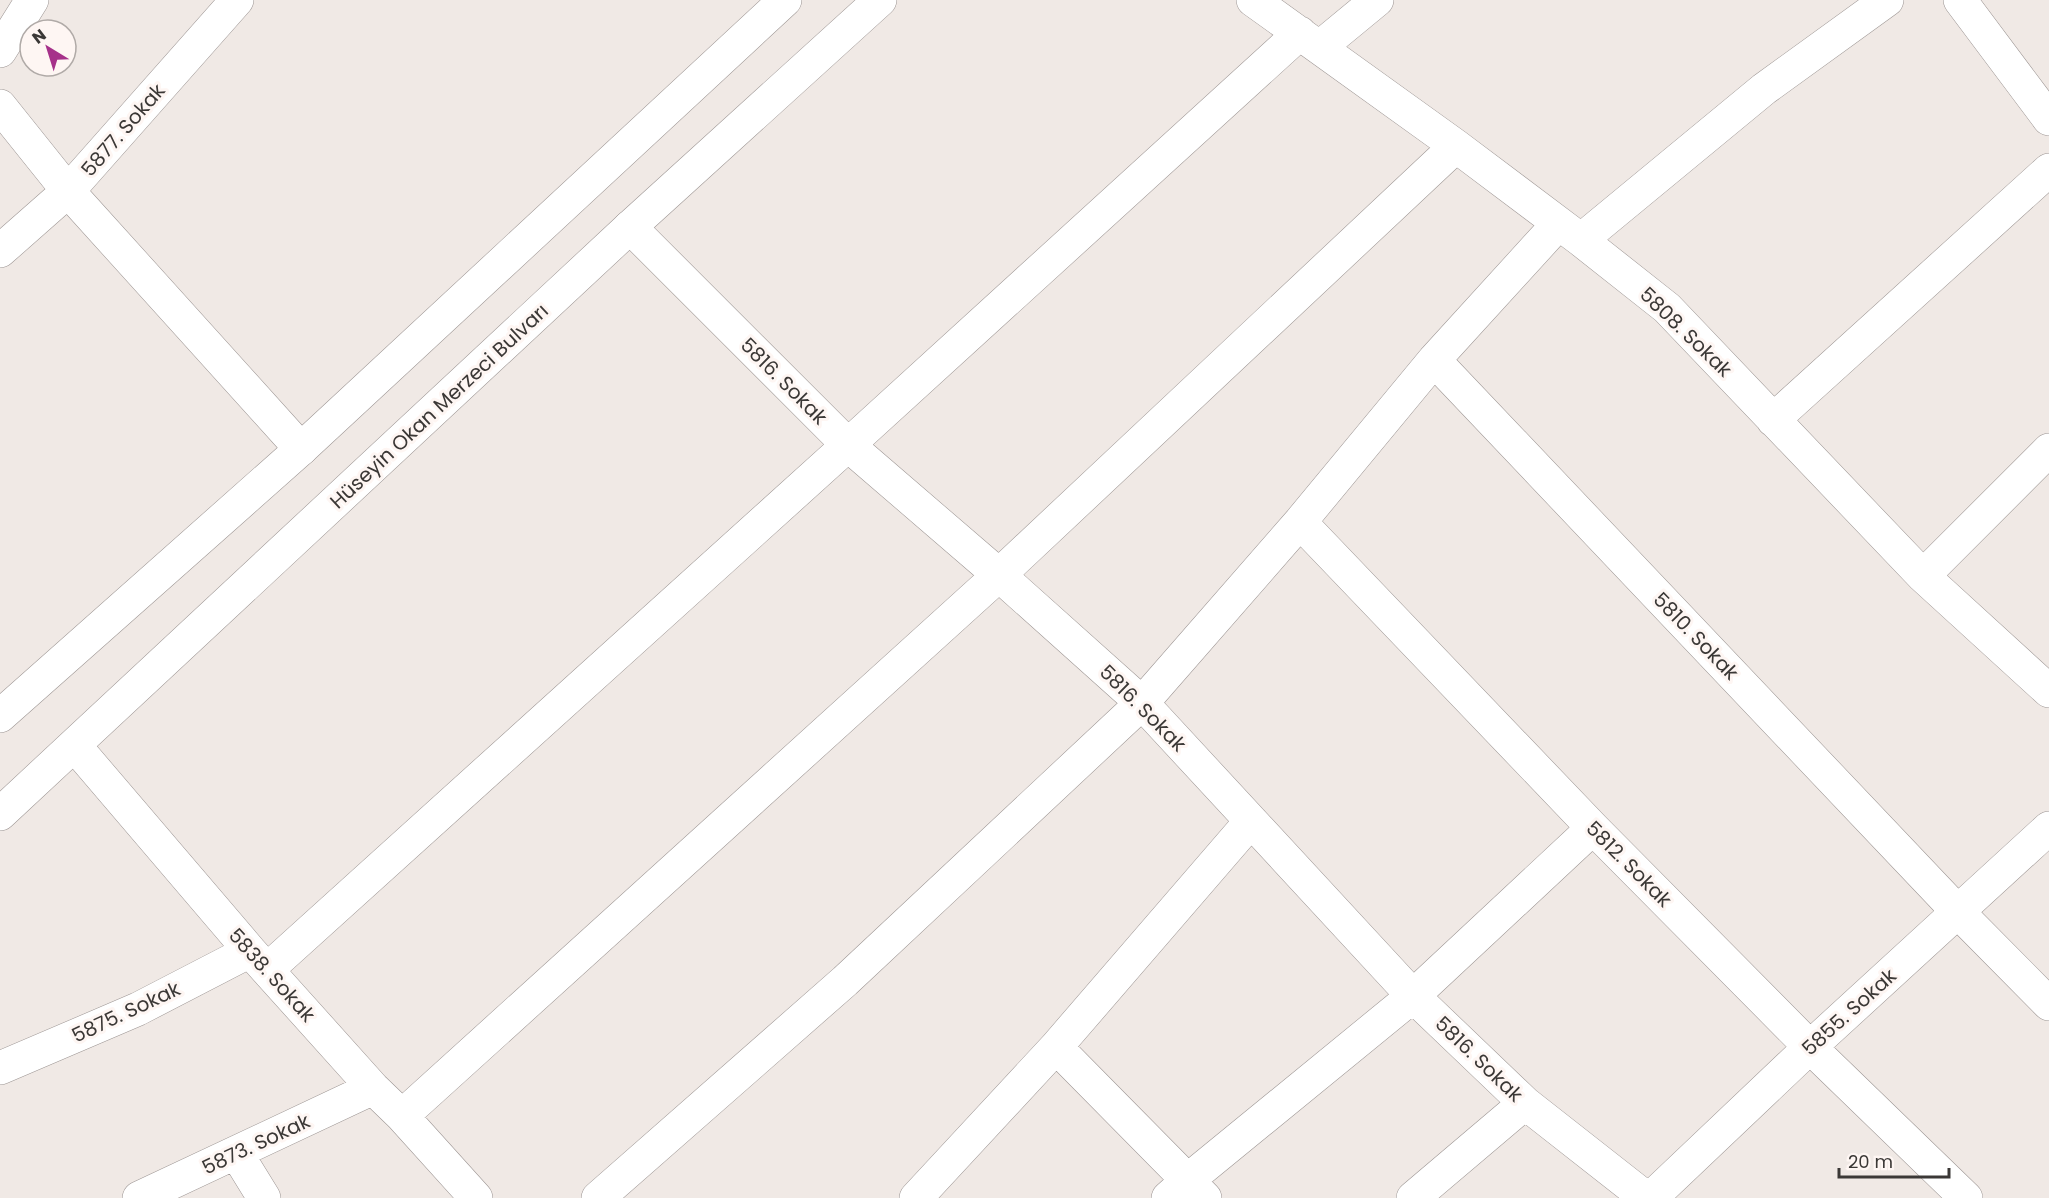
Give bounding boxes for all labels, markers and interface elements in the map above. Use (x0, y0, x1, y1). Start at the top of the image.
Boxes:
north arrow (18, 18, 78, 78)
text: N (27, 24, 51, 49)
street label: 5877. Sokak (75, 77, 172, 183)
street label: 5808. Sokak (1634, 281, 1739, 384)
street label: Hüseyin Okan Merzeci Bulvarı (324, 297, 554, 515)
street label: 5816. Sokak (734, 331, 834, 431)
street label: 5810. Sokak (1647, 586, 1746, 687)
street label: 5816. Sokak (1093, 658, 1193, 758)
street label: 5812. Sokak (1580, 815, 1679, 914)
street label: 5838. Sokak (222, 922, 322, 1029)
street label: 5855. Sokak (1796, 961, 1903, 1062)
street label: 5875. Sokak (67, 974, 185, 1049)
street label: 5816. Sokak (1429, 1010, 1530, 1109)
street label: 5873. Sokak (197, 1106, 315, 1181)
scale bar (1839, 1141, 1948, 1179)
text: 20 m (1848, 1149, 1893, 1174)

